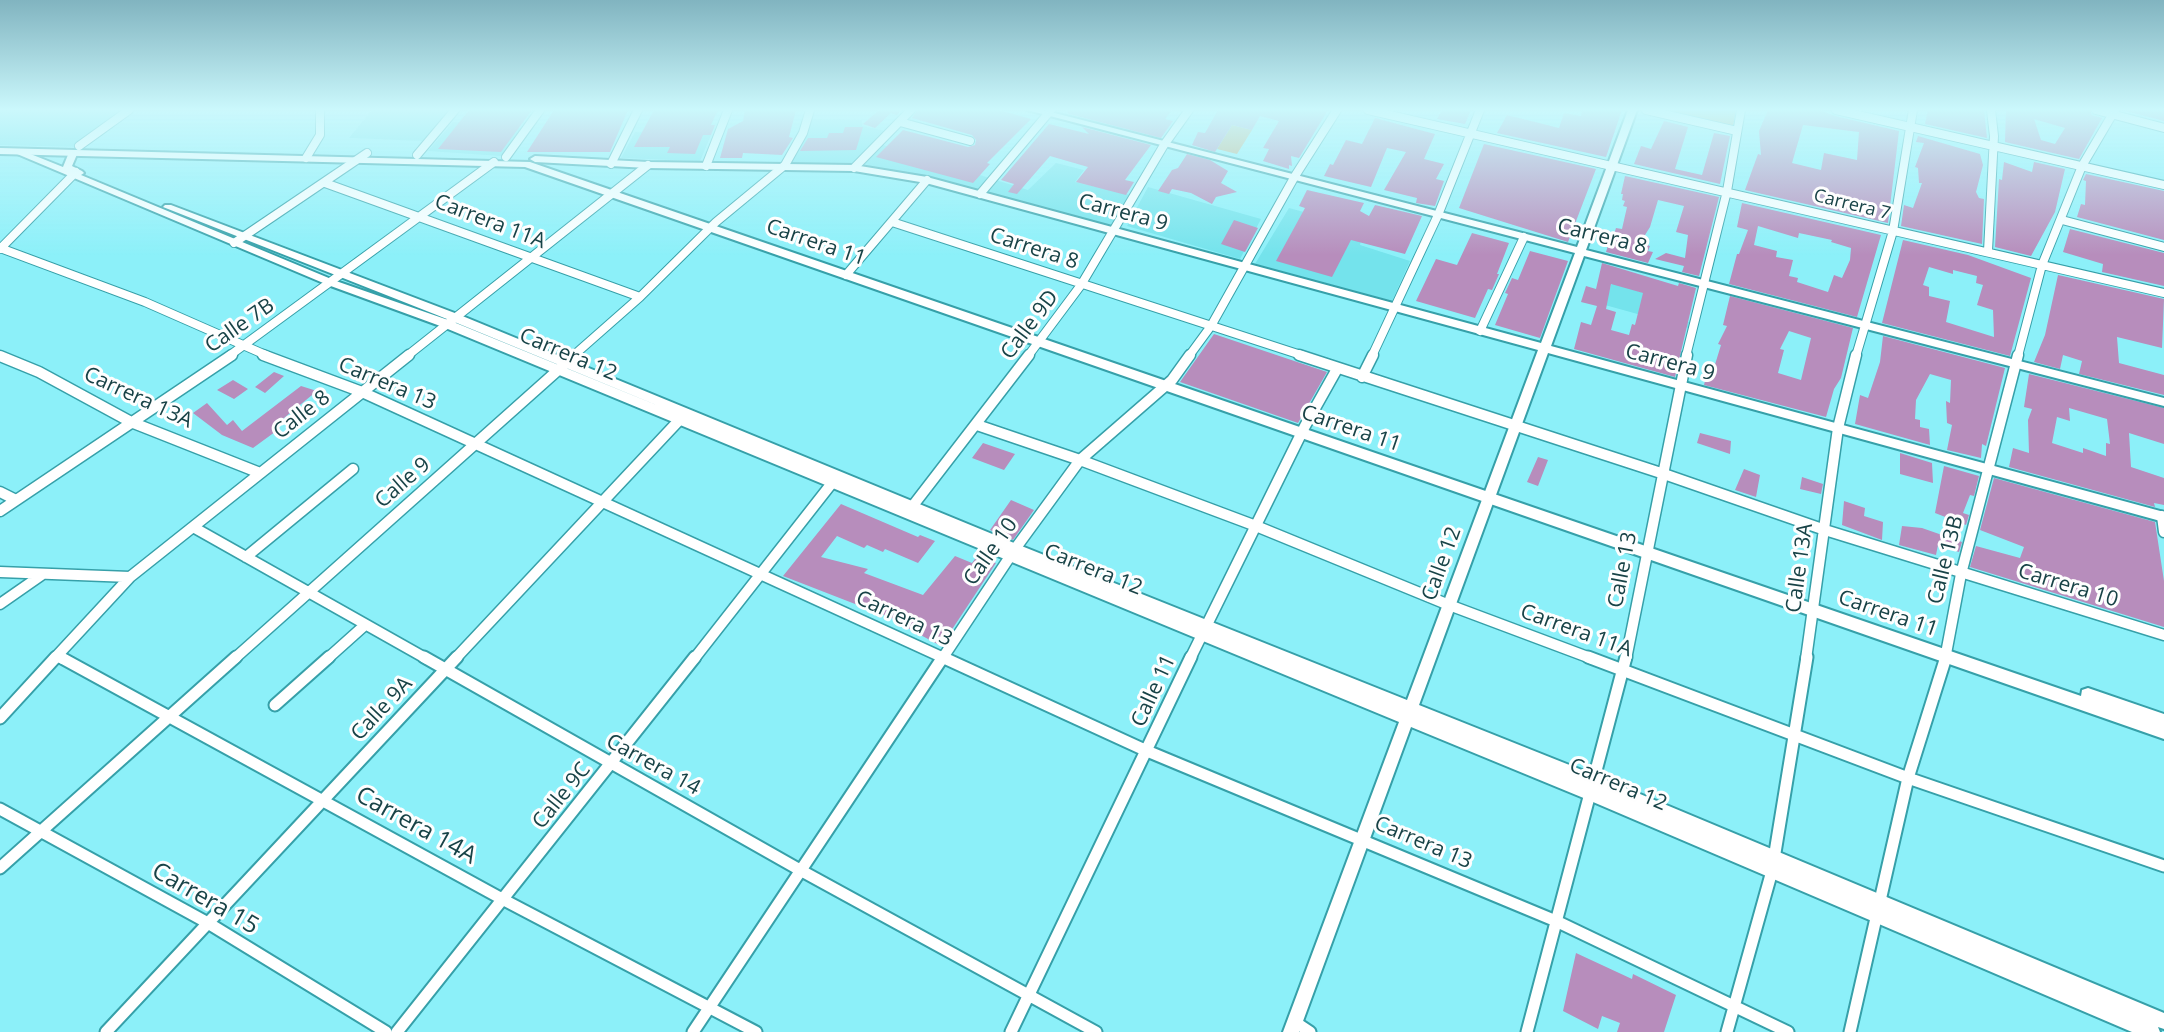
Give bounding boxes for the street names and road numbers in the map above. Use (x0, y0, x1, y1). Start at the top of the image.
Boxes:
street label: Carrera 7 (1811, 185, 1893, 225)
street label: Carrera 11A (431, 189, 549, 255)
street label: Carrera 9 (1076, 189, 1170, 237)
street label: Carrera 11 (763, 214, 869, 272)
street label: Carrera 8 (1555, 214, 1649, 260)
street label: Carrera 8 (987, 223, 1081, 275)
street label: Calle 9D (996, 285, 1064, 365)
street label: Calle 7B (201, 293, 279, 359)
street label: Carrera 12 (515, 323, 621, 387)
street label: Carrera 9 (1623, 339, 1717, 387)
street label: Carrera 13 (334, 352, 440, 416)
street label: Carrera 13A (80, 362, 196, 434)
street label: Calle 8 (269, 385, 335, 445)
street label: Carrera 11 (1298, 400, 1404, 458)
street label: Calle 9 (370, 452, 436, 514)
street label: Calle 10 (959, 513, 1023, 591)
street label: Calle 13B (1923, 513, 1969, 607)
street label: Calle 13A (1781, 522, 1819, 614)
street label: Calle 12 (1417, 524, 1467, 604)
street label: Calle 13 (1603, 530, 1643, 610)
street label: Carrera 12 (1040, 539, 1146, 601)
street label: Carrera 10 (2015, 559, 2121, 613)
street label: Carrera 11 (1835, 585, 1941, 643)
street label: Carrera 13 (852, 586, 956, 652)
street label: Carrera 11A (1517, 599, 1635, 663)
street label: Calle 11 (1126, 651, 1182, 731)
street label: Calle 9A (346, 672, 418, 746)
street label: Carrera 14 (602, 729, 704, 801)
street label: Carrera 12 (1565, 753, 1671, 817)
street label: Calle 9C (528, 758, 596, 834)
street label: Carrera 14A (351, 781, 481, 871)
street label: Carrera 13 (1370, 811, 1476, 875)
street label: Carrera 15 (147, 857, 263, 941)

